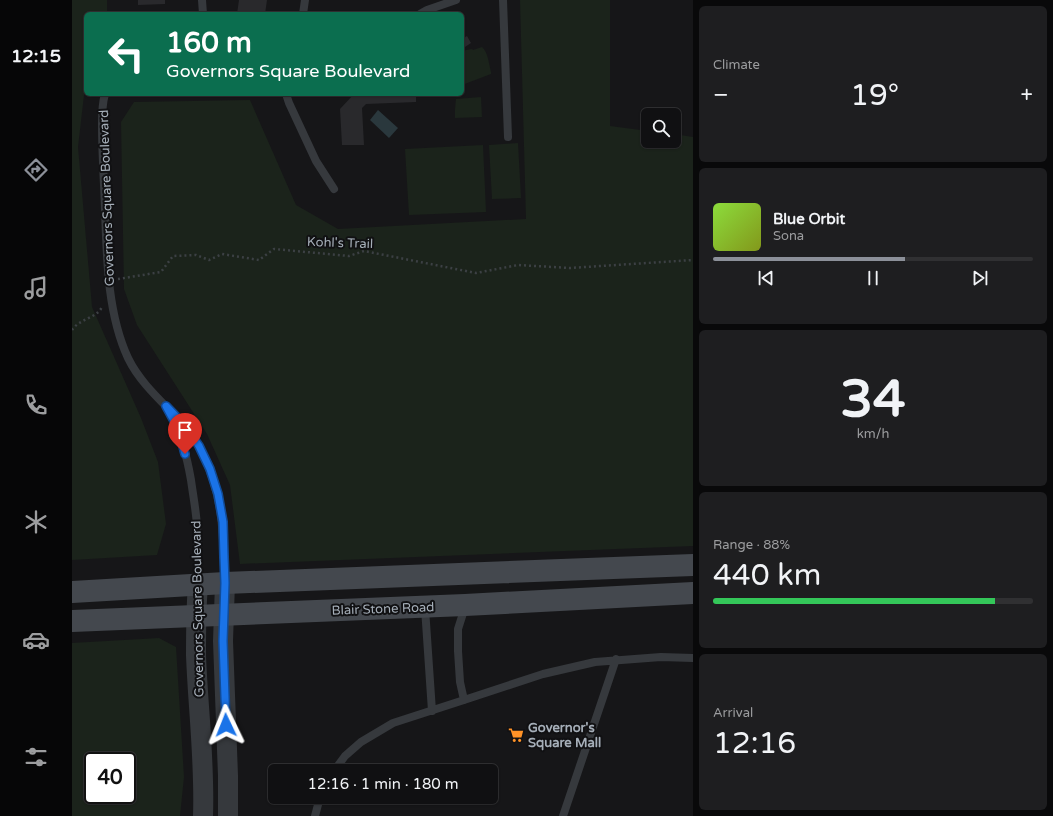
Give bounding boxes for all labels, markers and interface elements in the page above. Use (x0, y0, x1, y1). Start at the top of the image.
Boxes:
text: 160 m (166, 26, 252, 60)
icon: left (100, 28, 152, 80)
text: 12:15 (11, 45, 61, 67)
text: Climate (713, 57, 760, 73)
text: Governors Square Boulevard (166, 60, 410, 82)
text: 19° (850, 77, 899, 114)
text: − (713, 82, 729, 108)
text: + (1021, 82, 1033, 108)
map controls (641, 108, 681, 148)
button: search (641, 108, 681, 148)
street label: Governors Square Boulevard (96, 109, 118, 287)
icon: directions (22, 156, 50, 184)
text: Blue Orbit (773, 210, 845, 228)
text: Sona (773, 228, 804, 244)
street label: Kohl's Trail (307, 234, 373, 252)
icon: previous (755, 267, 777, 289)
icon: pause (862, 267, 884, 289)
icon: next (969, 267, 991, 289)
icon: music (22, 274, 50, 302)
text: 34 (840, 368, 906, 431)
icon: phone (22, 391, 50, 419)
pin (168, 413, 202, 454)
icon: arrive (174, 419, 196, 441)
text: km/h (857, 426, 889, 442)
icon: climate (22, 508, 50, 536)
street label: Governors Square Boulevard (188, 521, 208, 697)
text: Range · 88% (713, 537, 790, 553)
text: 440 km (713, 557, 821, 594)
street label: Blair Stone Road (331, 599, 435, 619)
icon: car (22, 626, 50, 654)
position arrow (205, 704, 247, 746)
text: Arrival (713, 705, 753, 721)
place label: Governor's Square Mall (528, 720, 601, 751)
text: 12:16 (713, 725, 796, 762)
supermarket icon: Governor's Square Mall (507, 726, 525, 744)
icon: filters (22, 743, 50, 771)
speed limit sign: 40 (84, 752, 136, 804)
text: 12:16 · 1 min · 180 m (308, 775, 458, 793)

